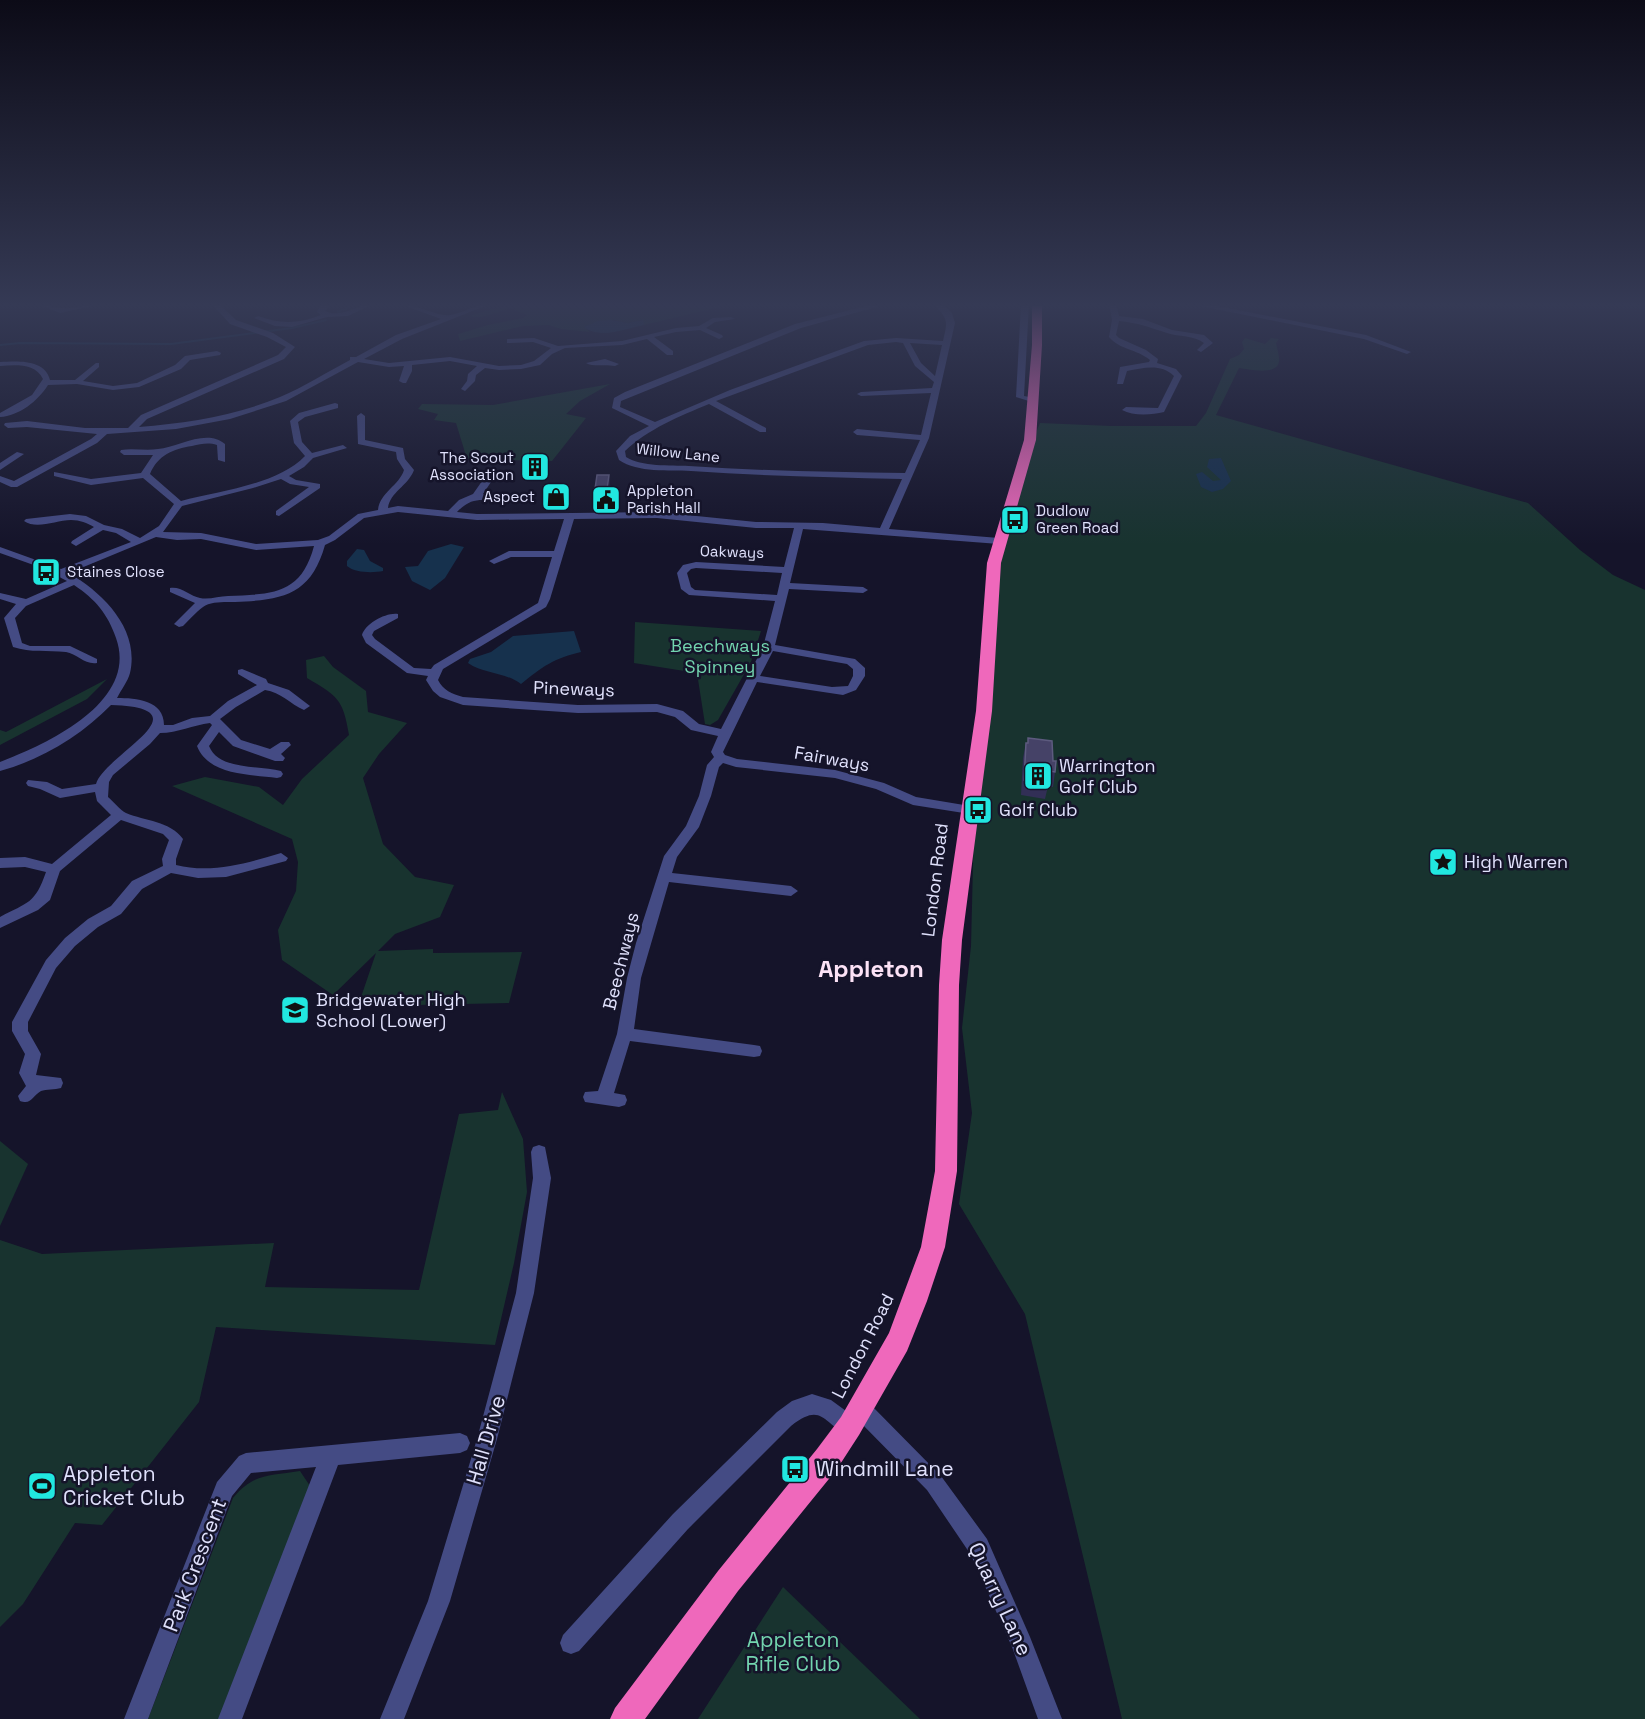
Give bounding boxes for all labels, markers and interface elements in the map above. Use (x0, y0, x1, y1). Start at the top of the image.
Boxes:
street label: Willow Lane (635, 439, 721, 466)
place label: The Scout Association (430, 448, 514, 484)
building icon: The Scout Association (519, 451, 551, 483)
shop icon: Aspect (540, 481, 572, 513)
place label: Appleton Parish Hall (627, 481, 701, 517)
public building icon: Appleton Parish Hall (590, 484, 622, 516)
place label: Aspect (484, 487, 535, 506)
place label: Dudlow Green Road (1036, 501, 1119, 537)
bus stop icon: Dudlow Green Road (999, 504, 1031, 536)
street label: Oakways (700, 541, 764, 562)
bus stop icon: Staines Close (30, 556, 62, 588)
place label: Staines Close (67, 562, 165, 581)
park label: Beechways Spinney (670, 634, 770, 678)
street label: Pineways (533, 676, 615, 701)
street label: Fairways (793, 741, 872, 776)
place label: Warrington Golf Club (1059, 754, 1156, 798)
building icon: Warrington Golf Club (1022, 760, 1054, 792)
bus stop icon: Golf Club (962, 794, 994, 826)
place label: Golf Club (999, 798, 1078, 821)
street label: London Road (916, 822, 953, 938)
place icon: High Warren (1427, 846, 1459, 878)
place label: High Warren (1464, 850, 1568, 873)
street label: Beechways (597, 910, 644, 1012)
district label: Appleton (818, 953, 924, 984)
place label: Bridgewater High School (Lower) (316, 988, 466, 1032)
school or university icon: Bridgewater High School (Lower) (279, 994, 311, 1026)
street label: London Road (826, 1290, 899, 1402)
street label: Hall Drive (460, 1392, 511, 1488)
bus stop icon: Windmill Lane (779, 1453, 811, 1485)
place label: Windmill Lane (816, 1455, 954, 1482)
place label: Appleton Cricket Club (63, 1460, 185, 1511)
sports icon: Appleton Cricket Club (26, 1470, 58, 1502)
street label: Park Crescent (157, 1494, 232, 1635)
street label: Quarry Lane (962, 1538, 1038, 1660)
park label: Appleton Rifle Club (745, 1626, 841, 1677)

